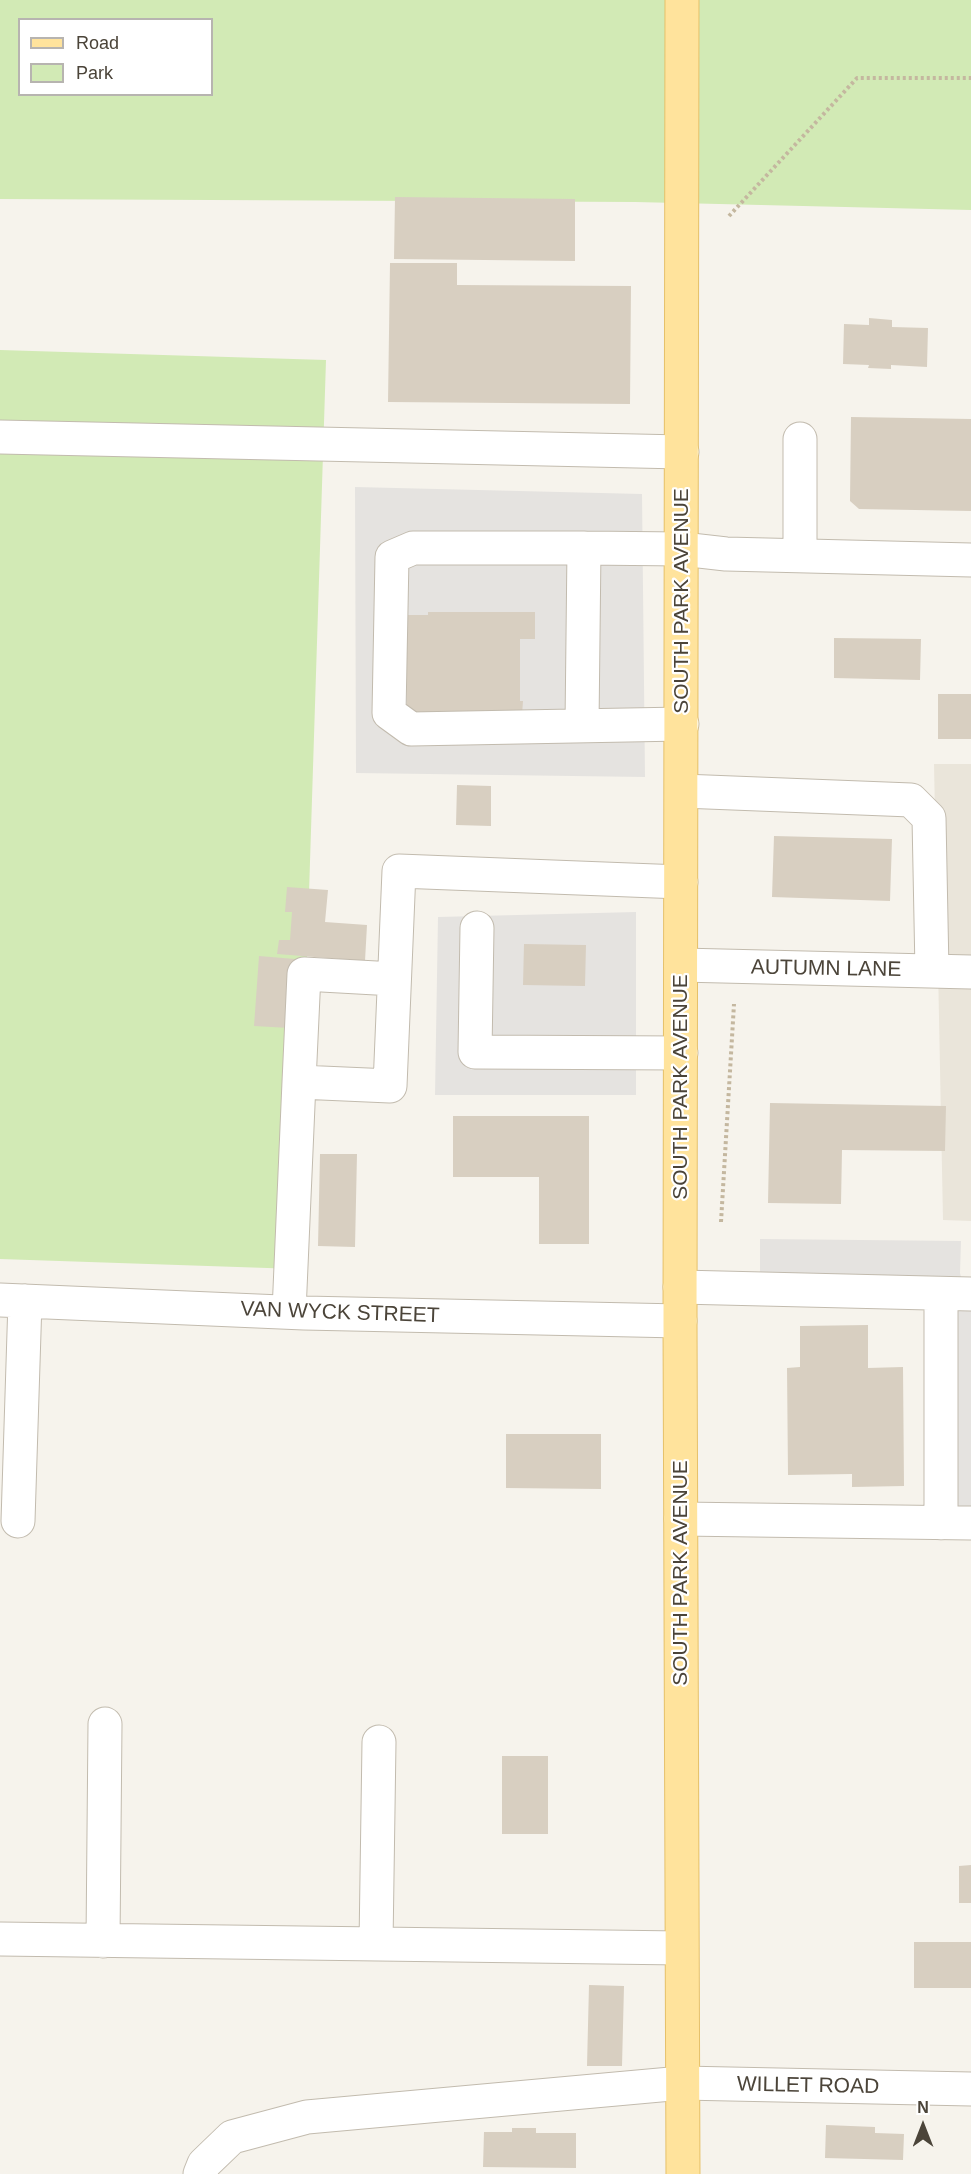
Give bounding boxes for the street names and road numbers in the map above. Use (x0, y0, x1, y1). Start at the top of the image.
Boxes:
street label: SOUTH PARK AVENUE (669, 488, 695, 714)
street label: AUTUMN LANE (751, 955, 901, 983)
street label: SOUTH PARK AVENUE (668, 974, 694, 1200)
street label: VAN WYCK STREET (240, 1297, 440, 1329)
street label: SOUTH PARK AVENUE (668, 1460, 694, 1686)
street label: WILLET ROAD (737, 2072, 879, 2100)

